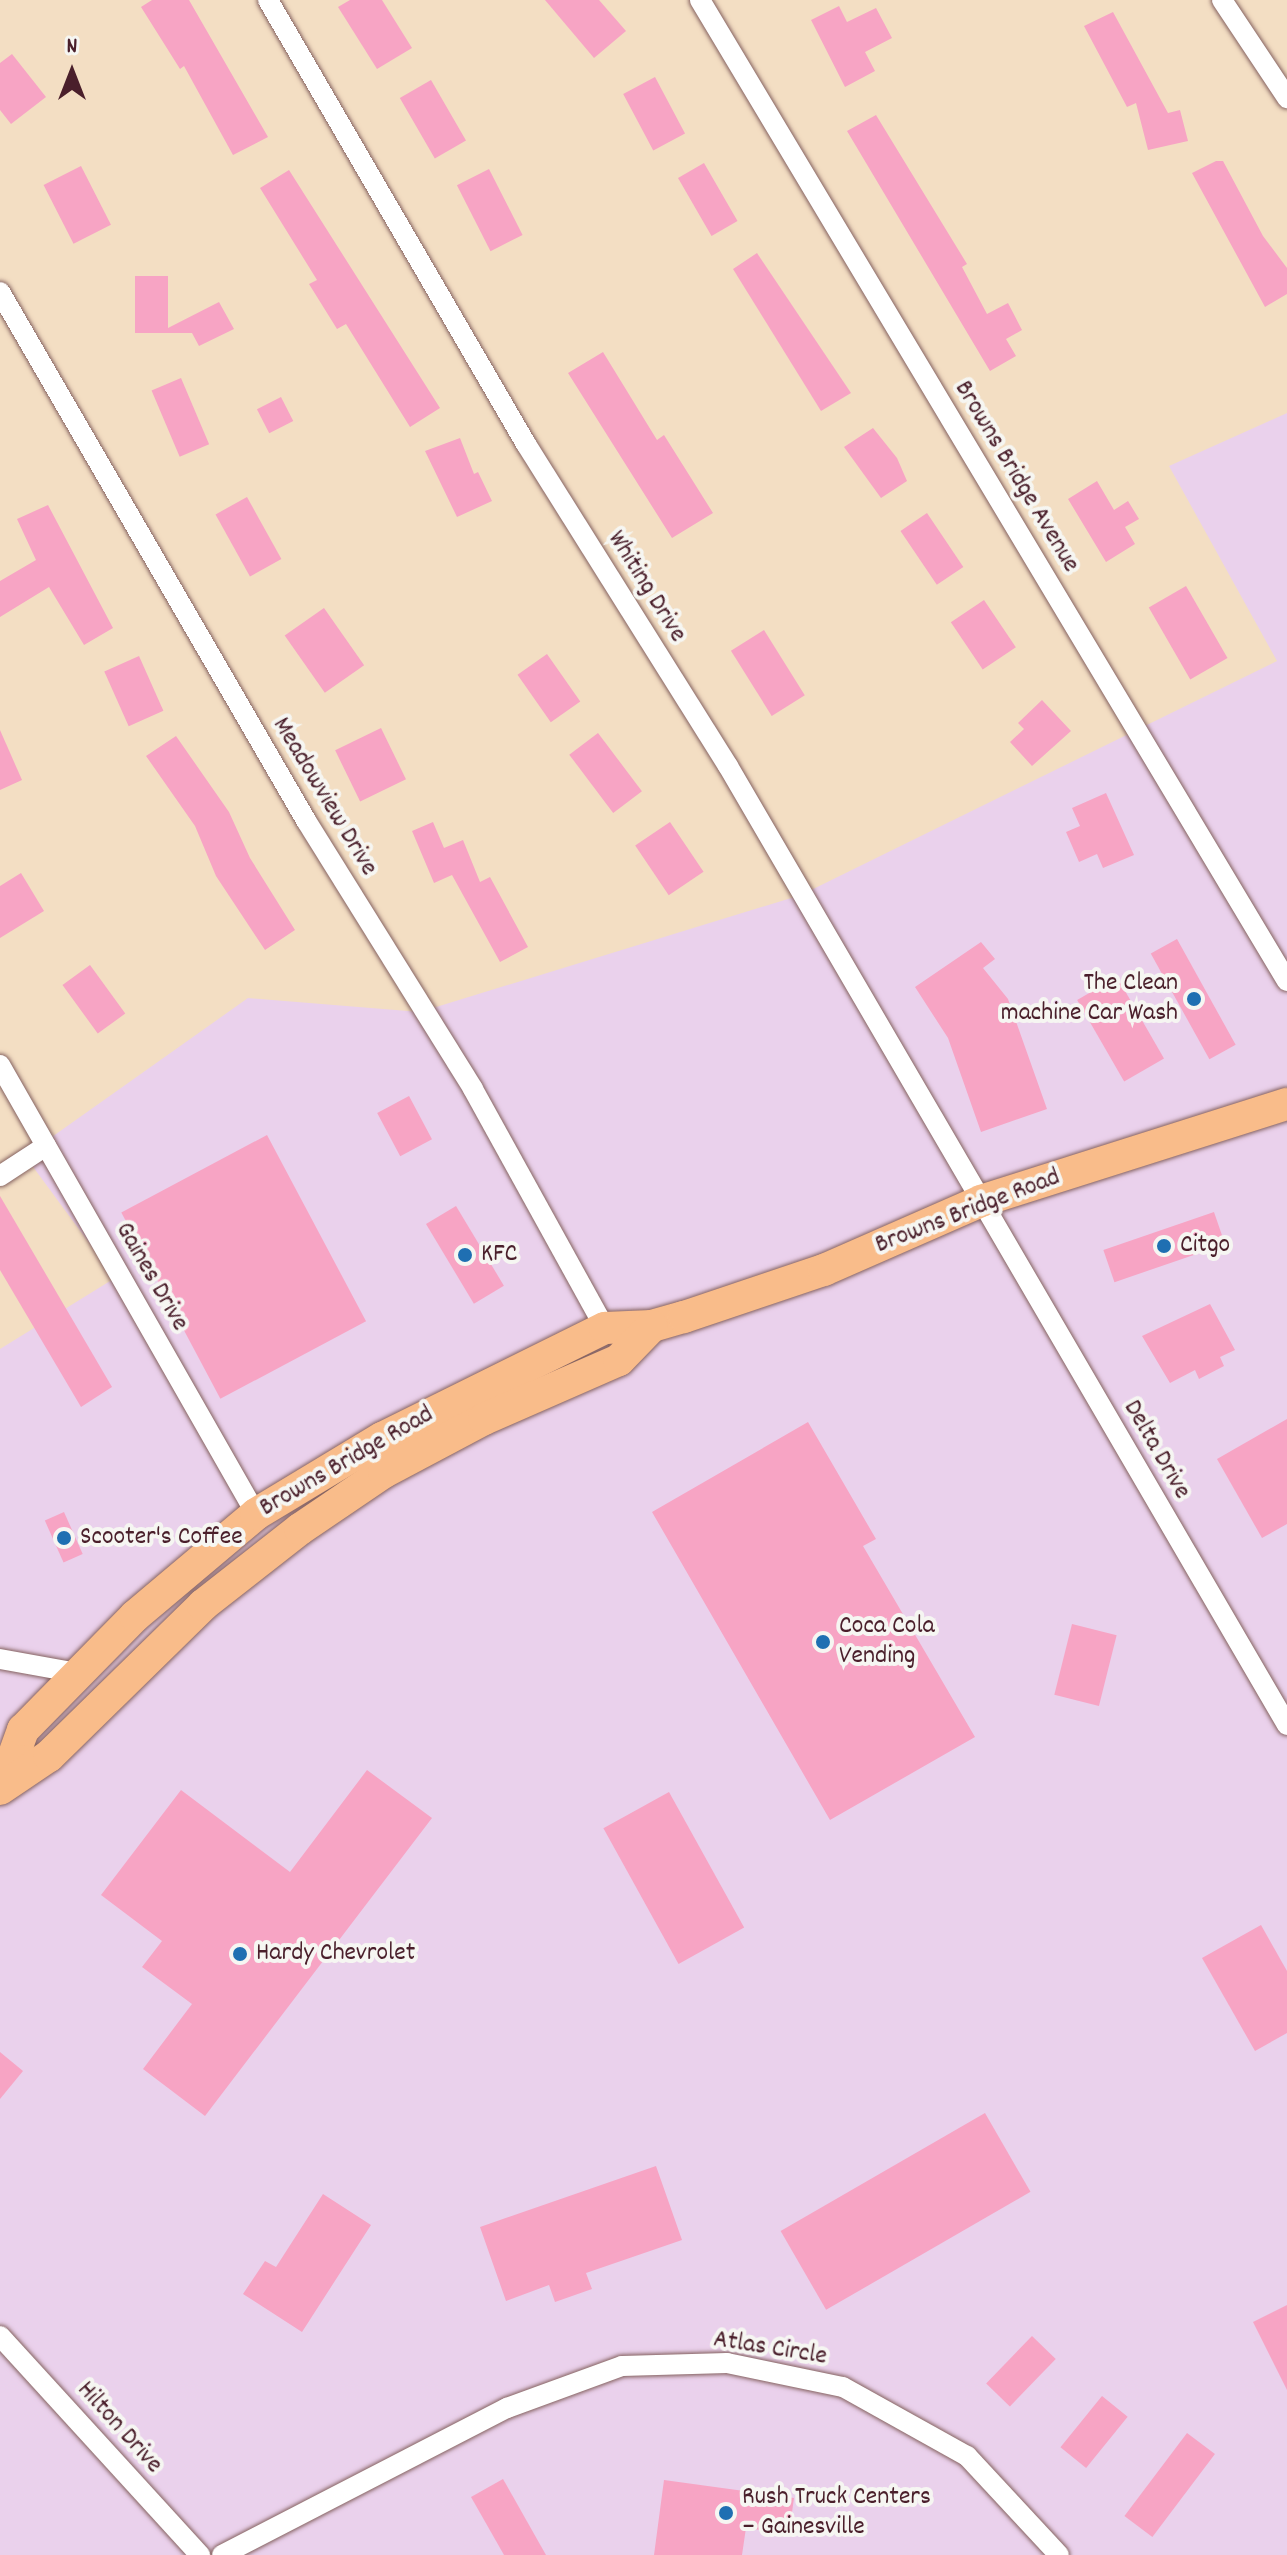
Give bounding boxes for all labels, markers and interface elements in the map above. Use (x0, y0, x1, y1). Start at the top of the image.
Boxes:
north arrow (32, 32, 112, 112)
text: N (67, 32, 77, 63)
street label: Browns Bridge Avenue (946, 376, 1086, 578)
street label: Whiting Drive (600, 526, 692, 648)
street label: Meadowview Drive (264, 712, 384, 882)
place label: The Clean machine Car Wash (1001, 968, 1178, 1030)
marker: The Clean machine Car Wash (1185, 990, 1203, 1008)
street label: Browns Bridge Road (871, 1162, 1065, 1262)
street label: Gaines Drive (107, 1217, 195, 1337)
place label: Citgo (1180, 1230, 1230, 1262)
marker: Citgo (1155, 1237, 1173, 1255)
place label: KFC (481, 1239, 517, 1271)
marker: KFC (456, 1246, 474, 1264)
street label: Delta Drive (1115, 1395, 1197, 1505)
street label: Browns Bridge Road (255, 1400, 439, 1524)
place label: Scooter's Coffee (80, 1522, 243, 1554)
marker: Scooter's Coffee (55, 1529, 73, 1547)
place label: Coca Cola Vending (839, 1611, 935, 1672)
marker: Coca Cola Vending (814, 1633, 832, 1651)
place label: Hardy Chevrolet (256, 1938, 415, 1970)
marker: Hardy Chevrolet (231, 1945, 249, 1963)
street label: Atlas Circle (711, 2325, 829, 2373)
street label: Hilton Drive (69, 2375, 169, 2481)
place label: Rush Truck Centers – Gainesville (742, 2482, 931, 2544)
marker: Rush Truck Centers – Gainesville (717, 2504, 735, 2522)

